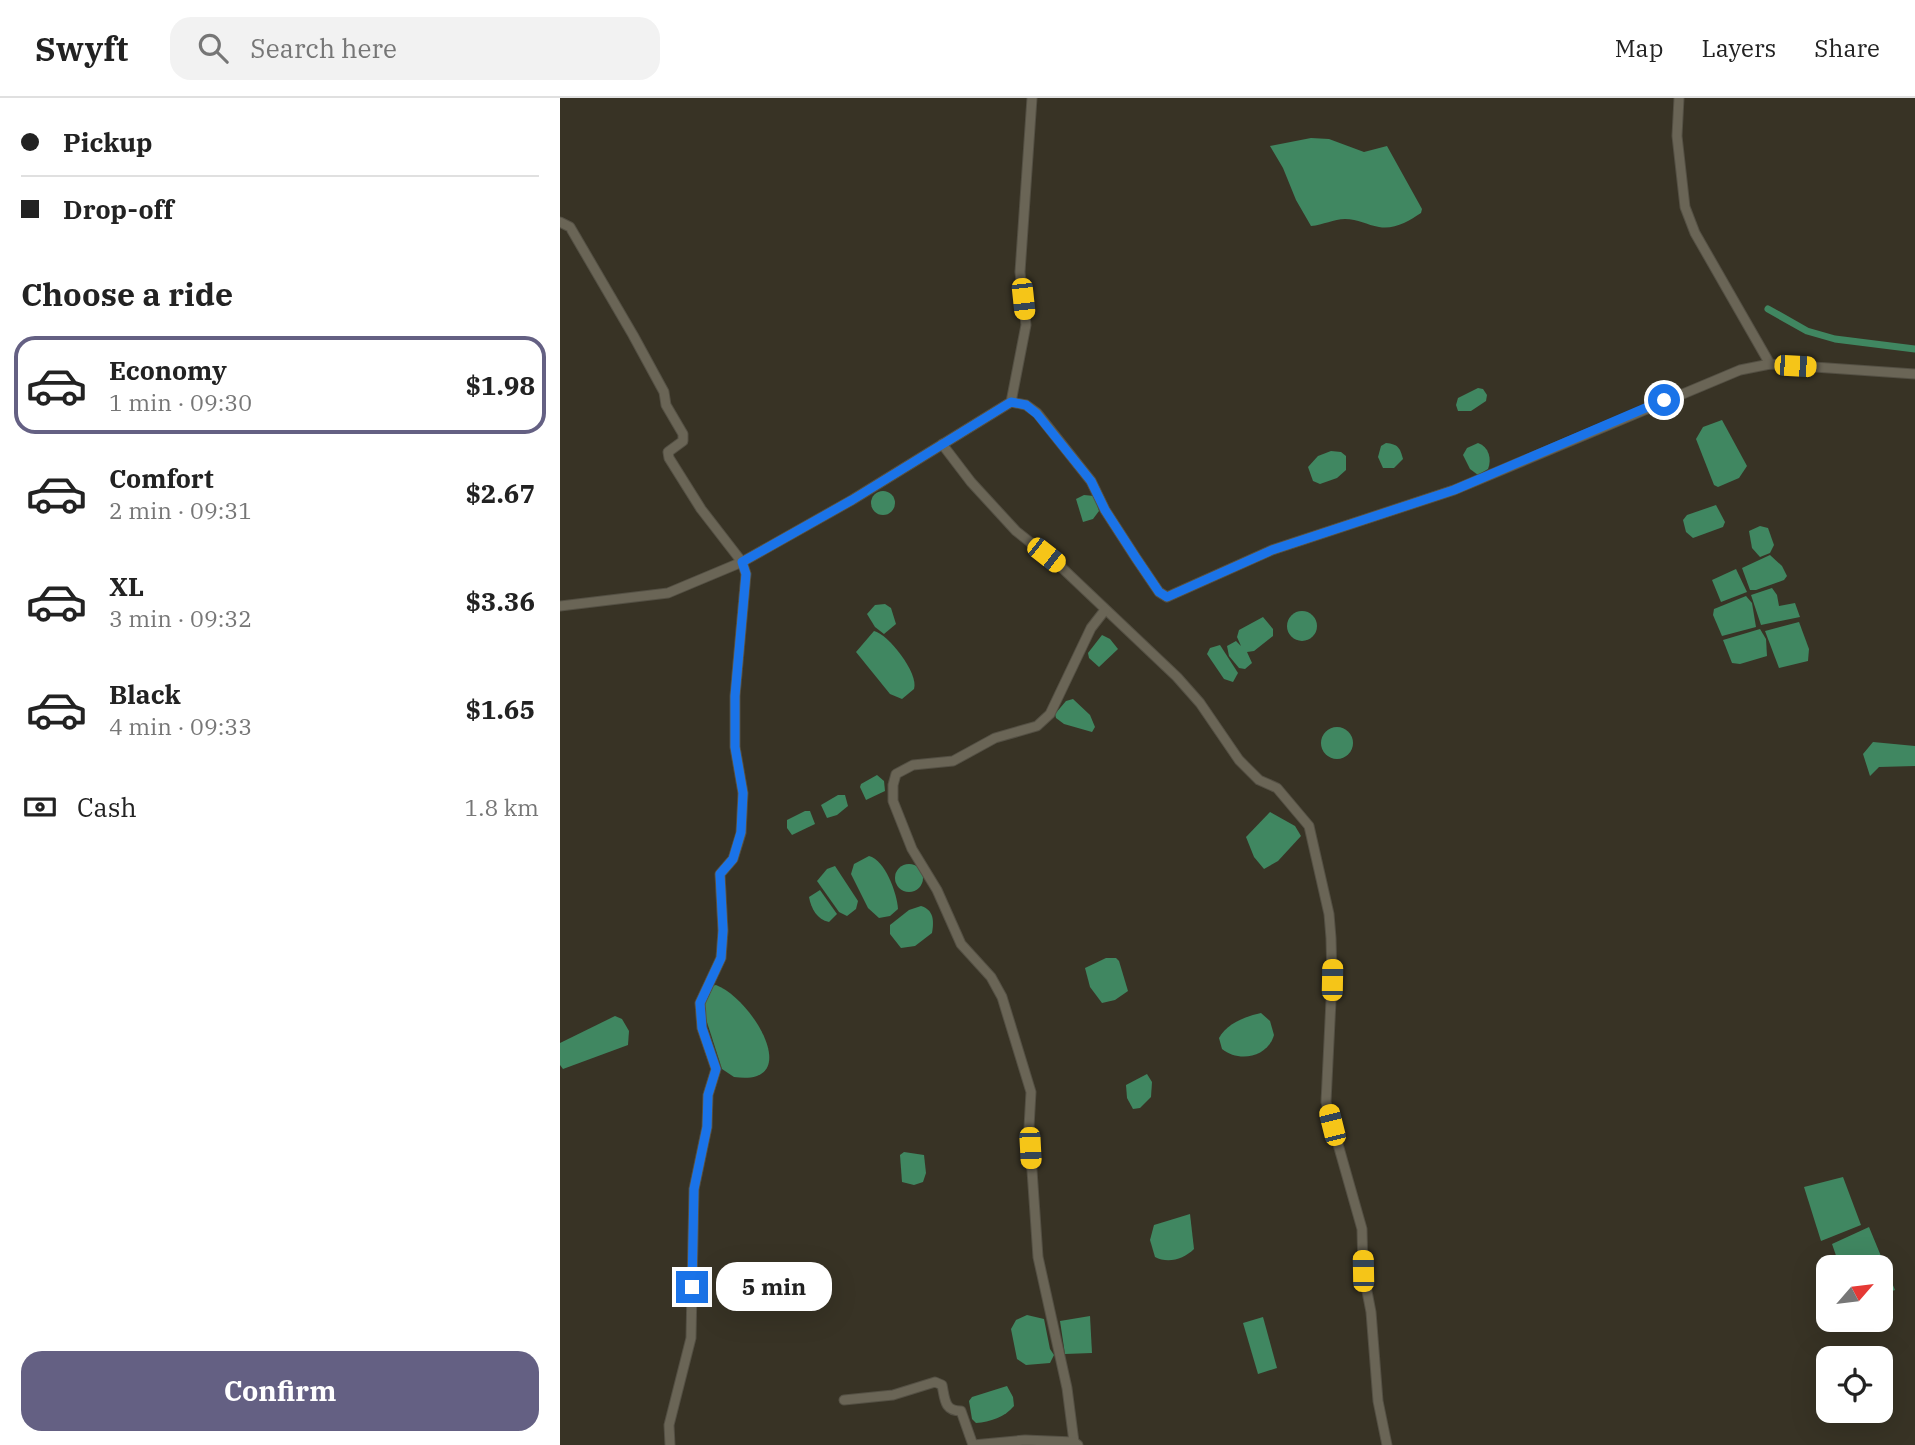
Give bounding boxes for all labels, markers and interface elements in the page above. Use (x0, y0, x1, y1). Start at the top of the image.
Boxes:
search box (170, 17, 660, 80)
text: Swyft (35, 27, 128, 70)
icon: search (194, 29, 232, 67)
text: Search here (250, 31, 397, 65)
text: Map (1615, 32, 1663, 64)
text: Layers (1701, 32, 1776, 64)
text: Share (1814, 32, 1880, 64)
text: Pickup (63, 125, 153, 159)
text: Drop-off (63, 192, 174, 226)
text: Choose a ride (21, 273, 233, 315)
car (1011, 277, 1036, 321)
text: Economy (109, 353, 227, 387)
icon: car (25, 354, 88, 417)
car (1774, 354, 1817, 378)
text: $1.98 (465, 368, 535, 402)
route start (1648, 384, 1680, 416)
text: 1 min · 09:30 (109, 387, 252, 417)
text: Comfort (109, 461, 214, 495)
icon: car (25, 462, 88, 525)
text: $2.67 (465, 476, 535, 510)
text: 2 min · 09:31 (109, 495, 252, 525)
car (1023, 534, 1070, 576)
text: XL (109, 569, 144, 603)
icon: car (25, 570, 88, 633)
text: $3.36 (465, 584, 535, 618)
text: 3 min · 09:32 (109, 603, 252, 633)
text: Black (109, 677, 181, 711)
icon: car (25, 678, 88, 741)
text: $1.65 (465, 692, 535, 726)
text: 4 min · 09:33 (109, 711, 252, 741)
icon: cash (21, 788, 59, 826)
text: Cash (77, 790, 137, 824)
text: 1.8 km (465, 792, 539, 822)
car (1322, 959, 1343, 1001)
car (1317, 1102, 1348, 1148)
car (1019, 1126, 1042, 1170)
car (1353, 1250, 1374, 1292)
north arrow (1816, 1255, 1894, 1332)
map controls (1816, 1255, 1893, 1423)
callout: 5 min (716, 1262, 832, 1312)
route end (676, 1271, 708, 1303)
text: 5 min (742, 1271, 806, 1301)
button: locate (1816, 1346, 1893, 1423)
button: Confirm (21, 1351, 539, 1431)

